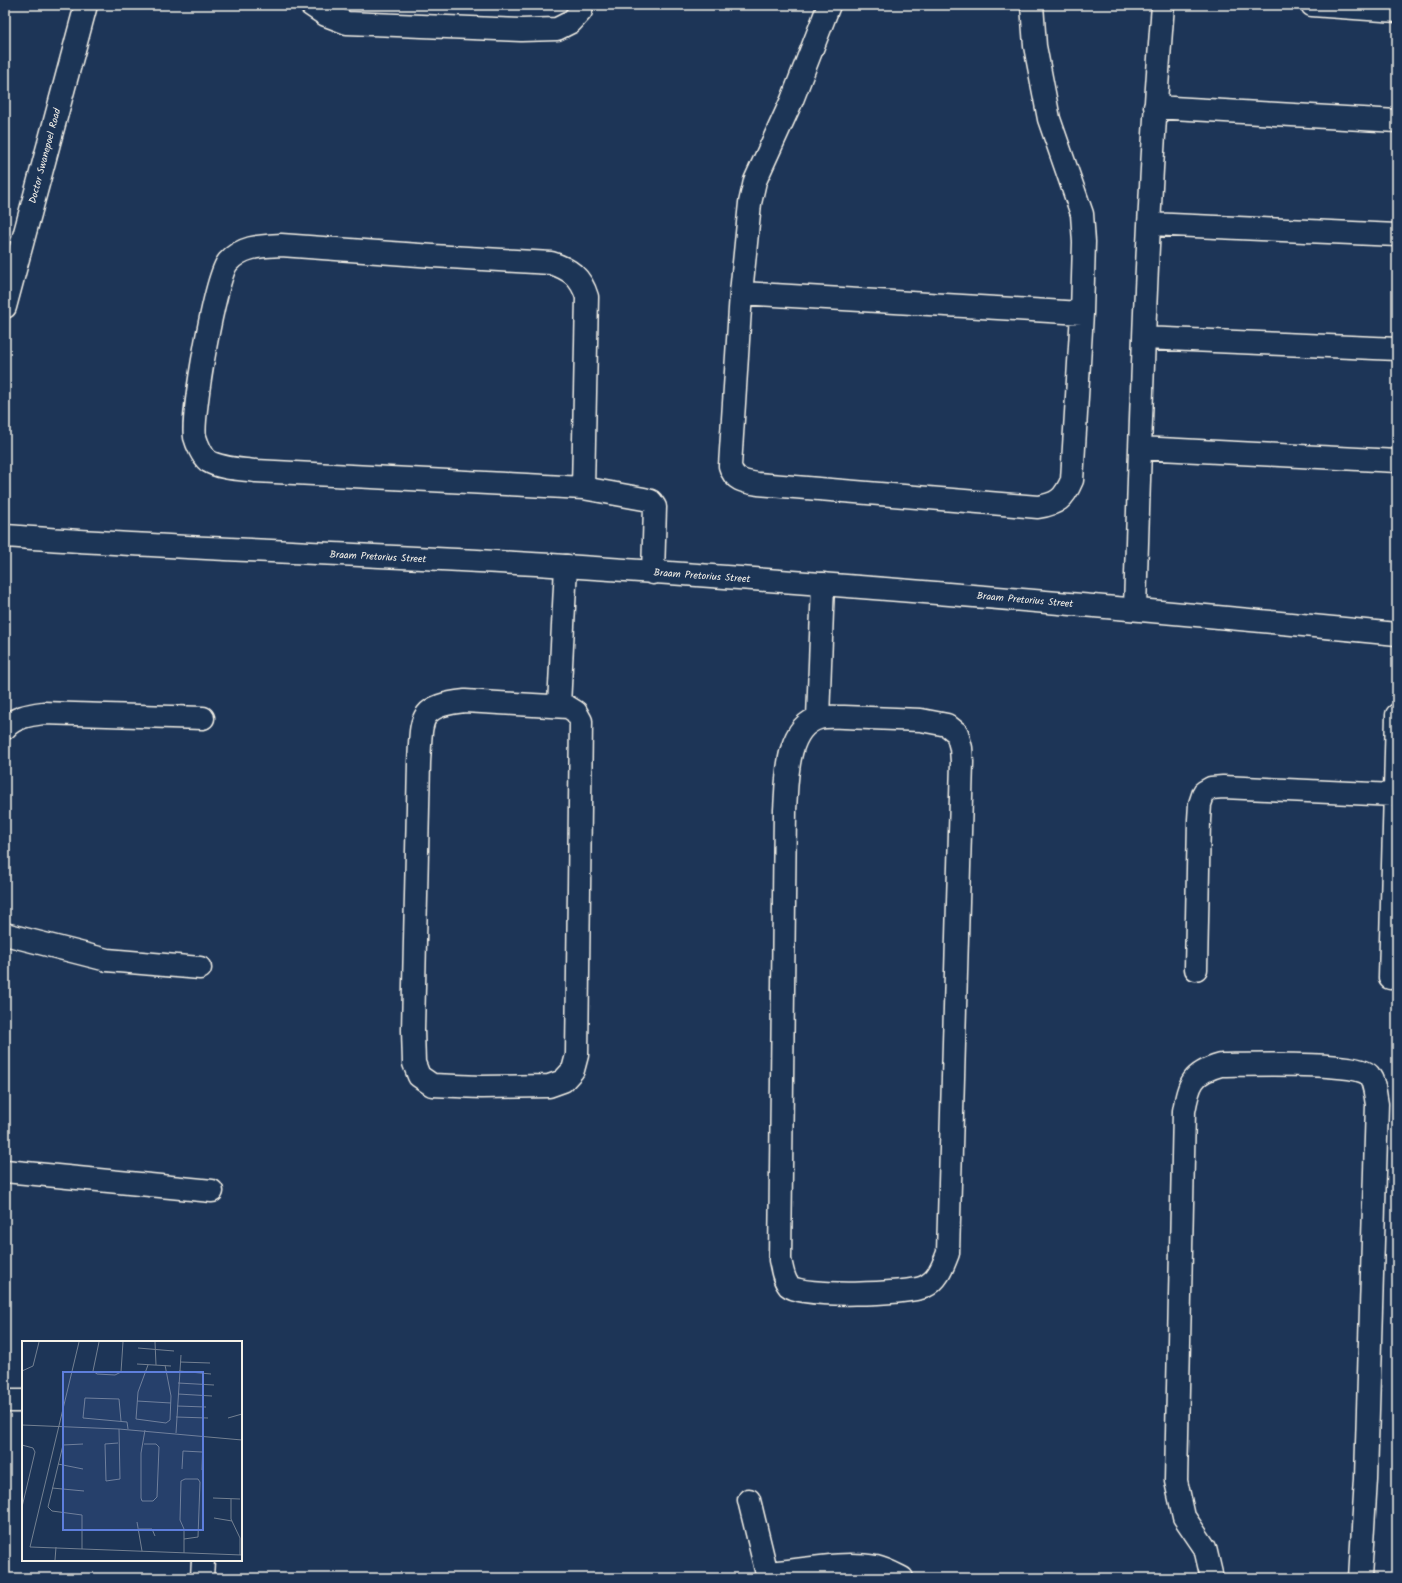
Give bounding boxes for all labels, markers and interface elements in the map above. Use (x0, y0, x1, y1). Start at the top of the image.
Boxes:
street label: Doctor Swanepoel Road (25, 106, 66, 205)
street label: Braam Pretorius Street (329, 546, 427, 568)
street label: Braam Pretorius Street (653, 565, 751, 587)
street label: Braam Pretorius Street (976, 588, 1074, 612)
inset map (22, 1341, 242, 1561)

